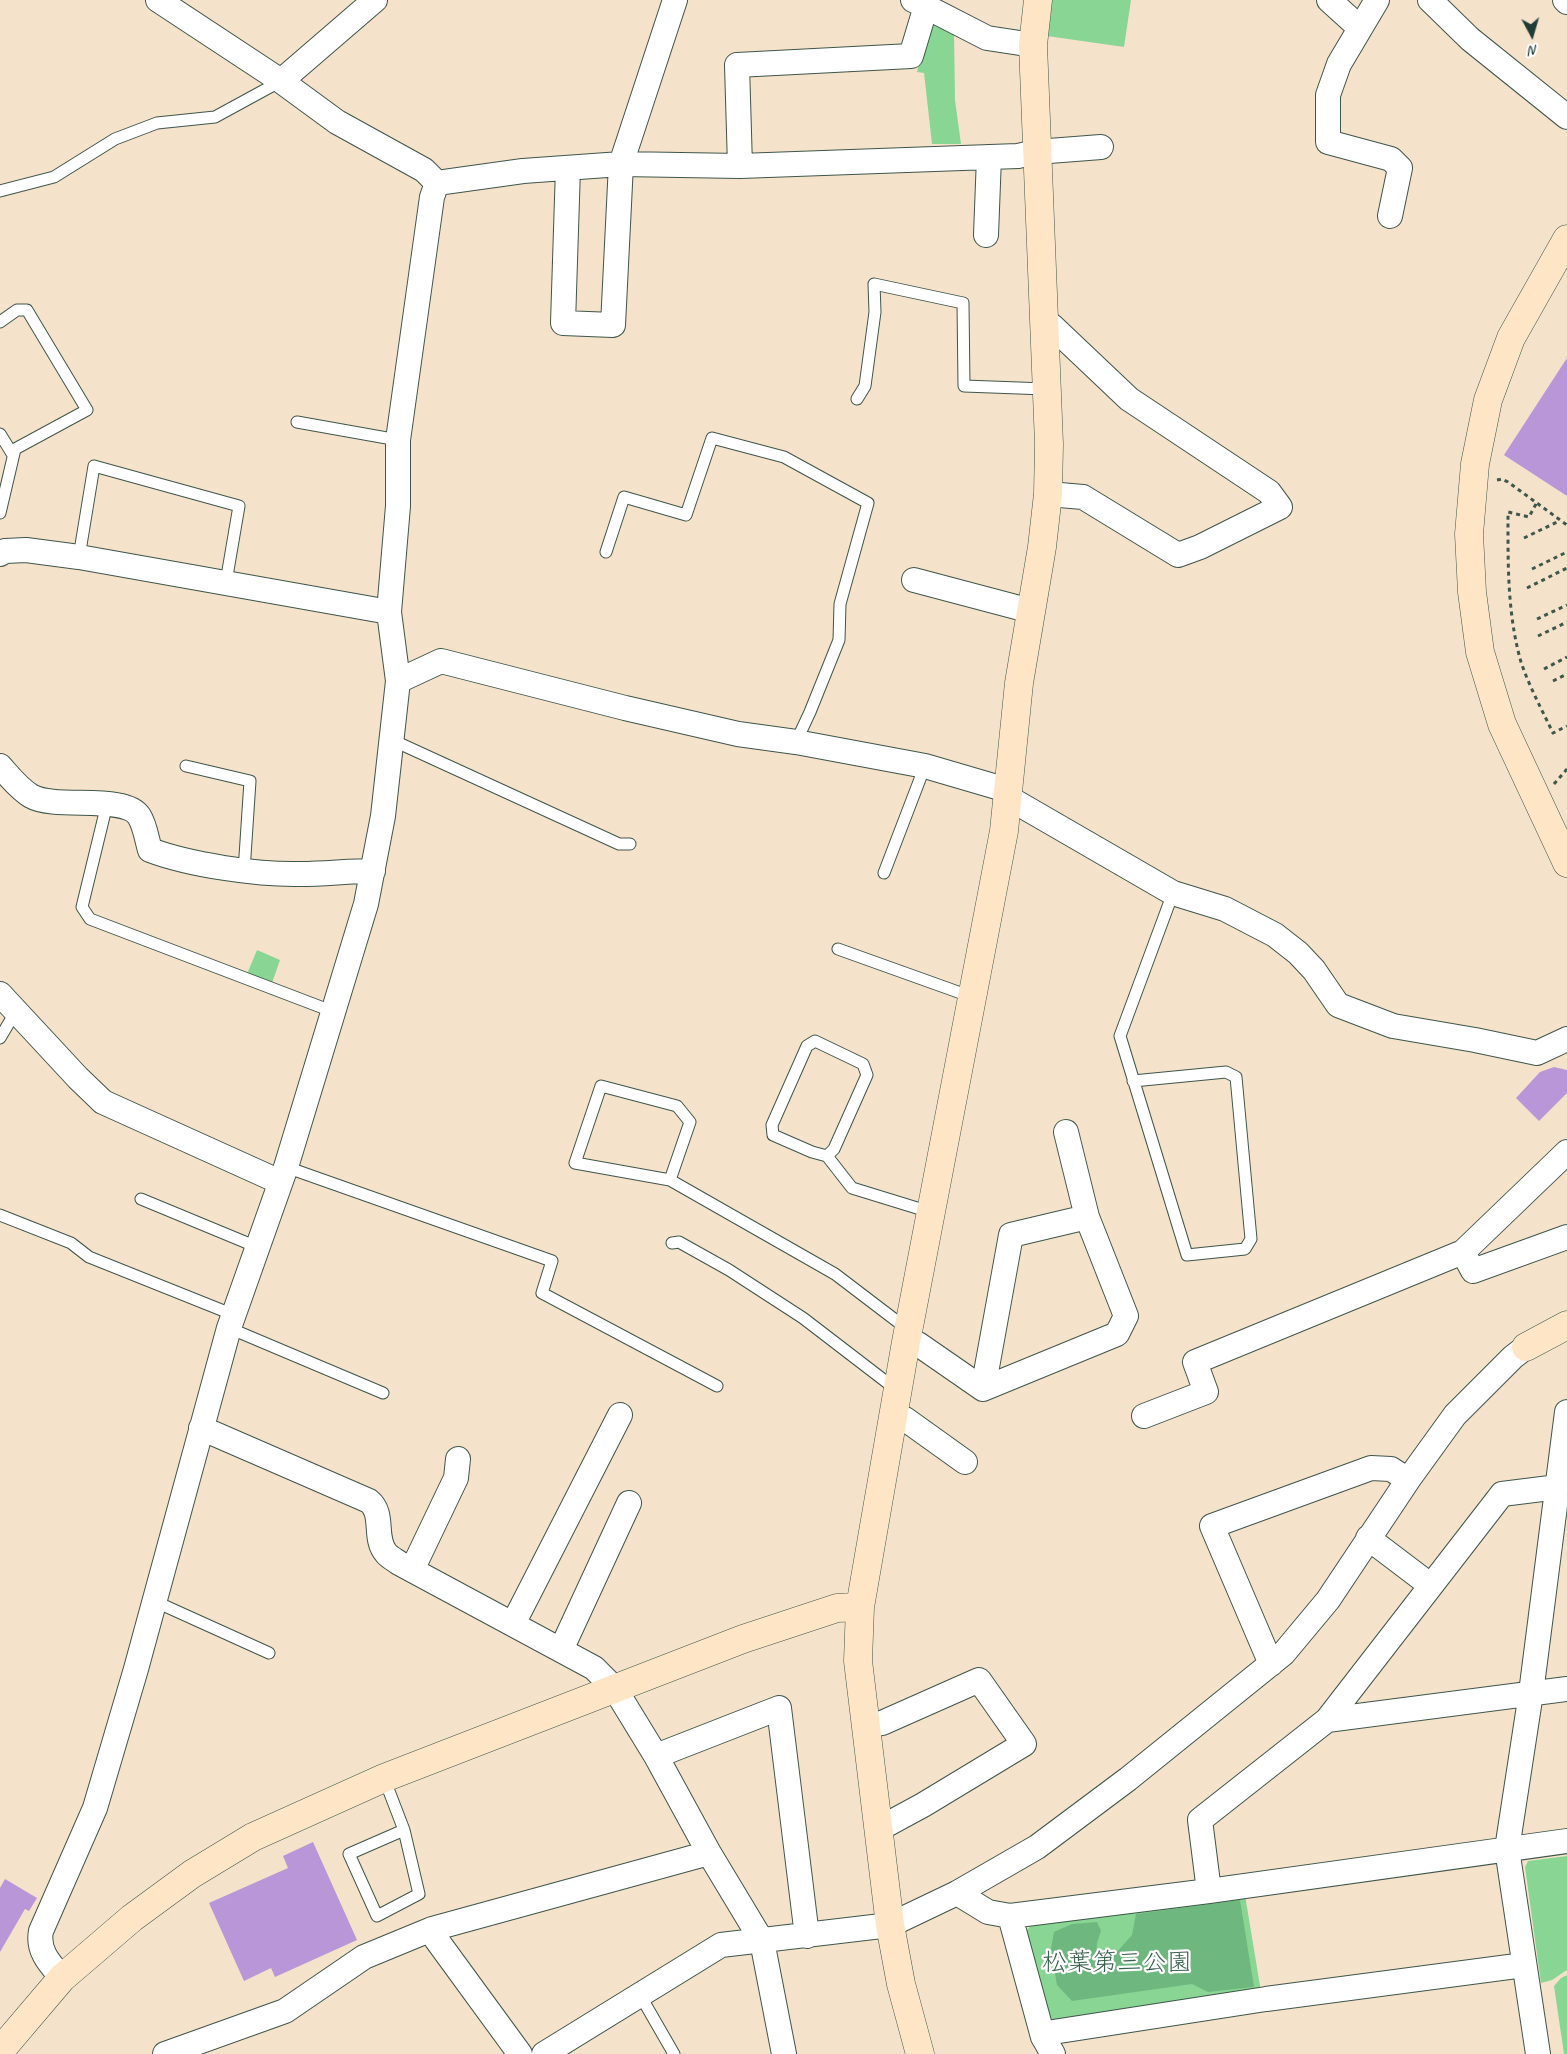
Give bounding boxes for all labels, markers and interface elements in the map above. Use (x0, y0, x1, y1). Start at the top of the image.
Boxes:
north arrow (1507, 10, 1557, 60)
text: N (1528, 42, 1539, 59)
park label: 松葉第三公園 (1042, 1948, 1192, 1978)

